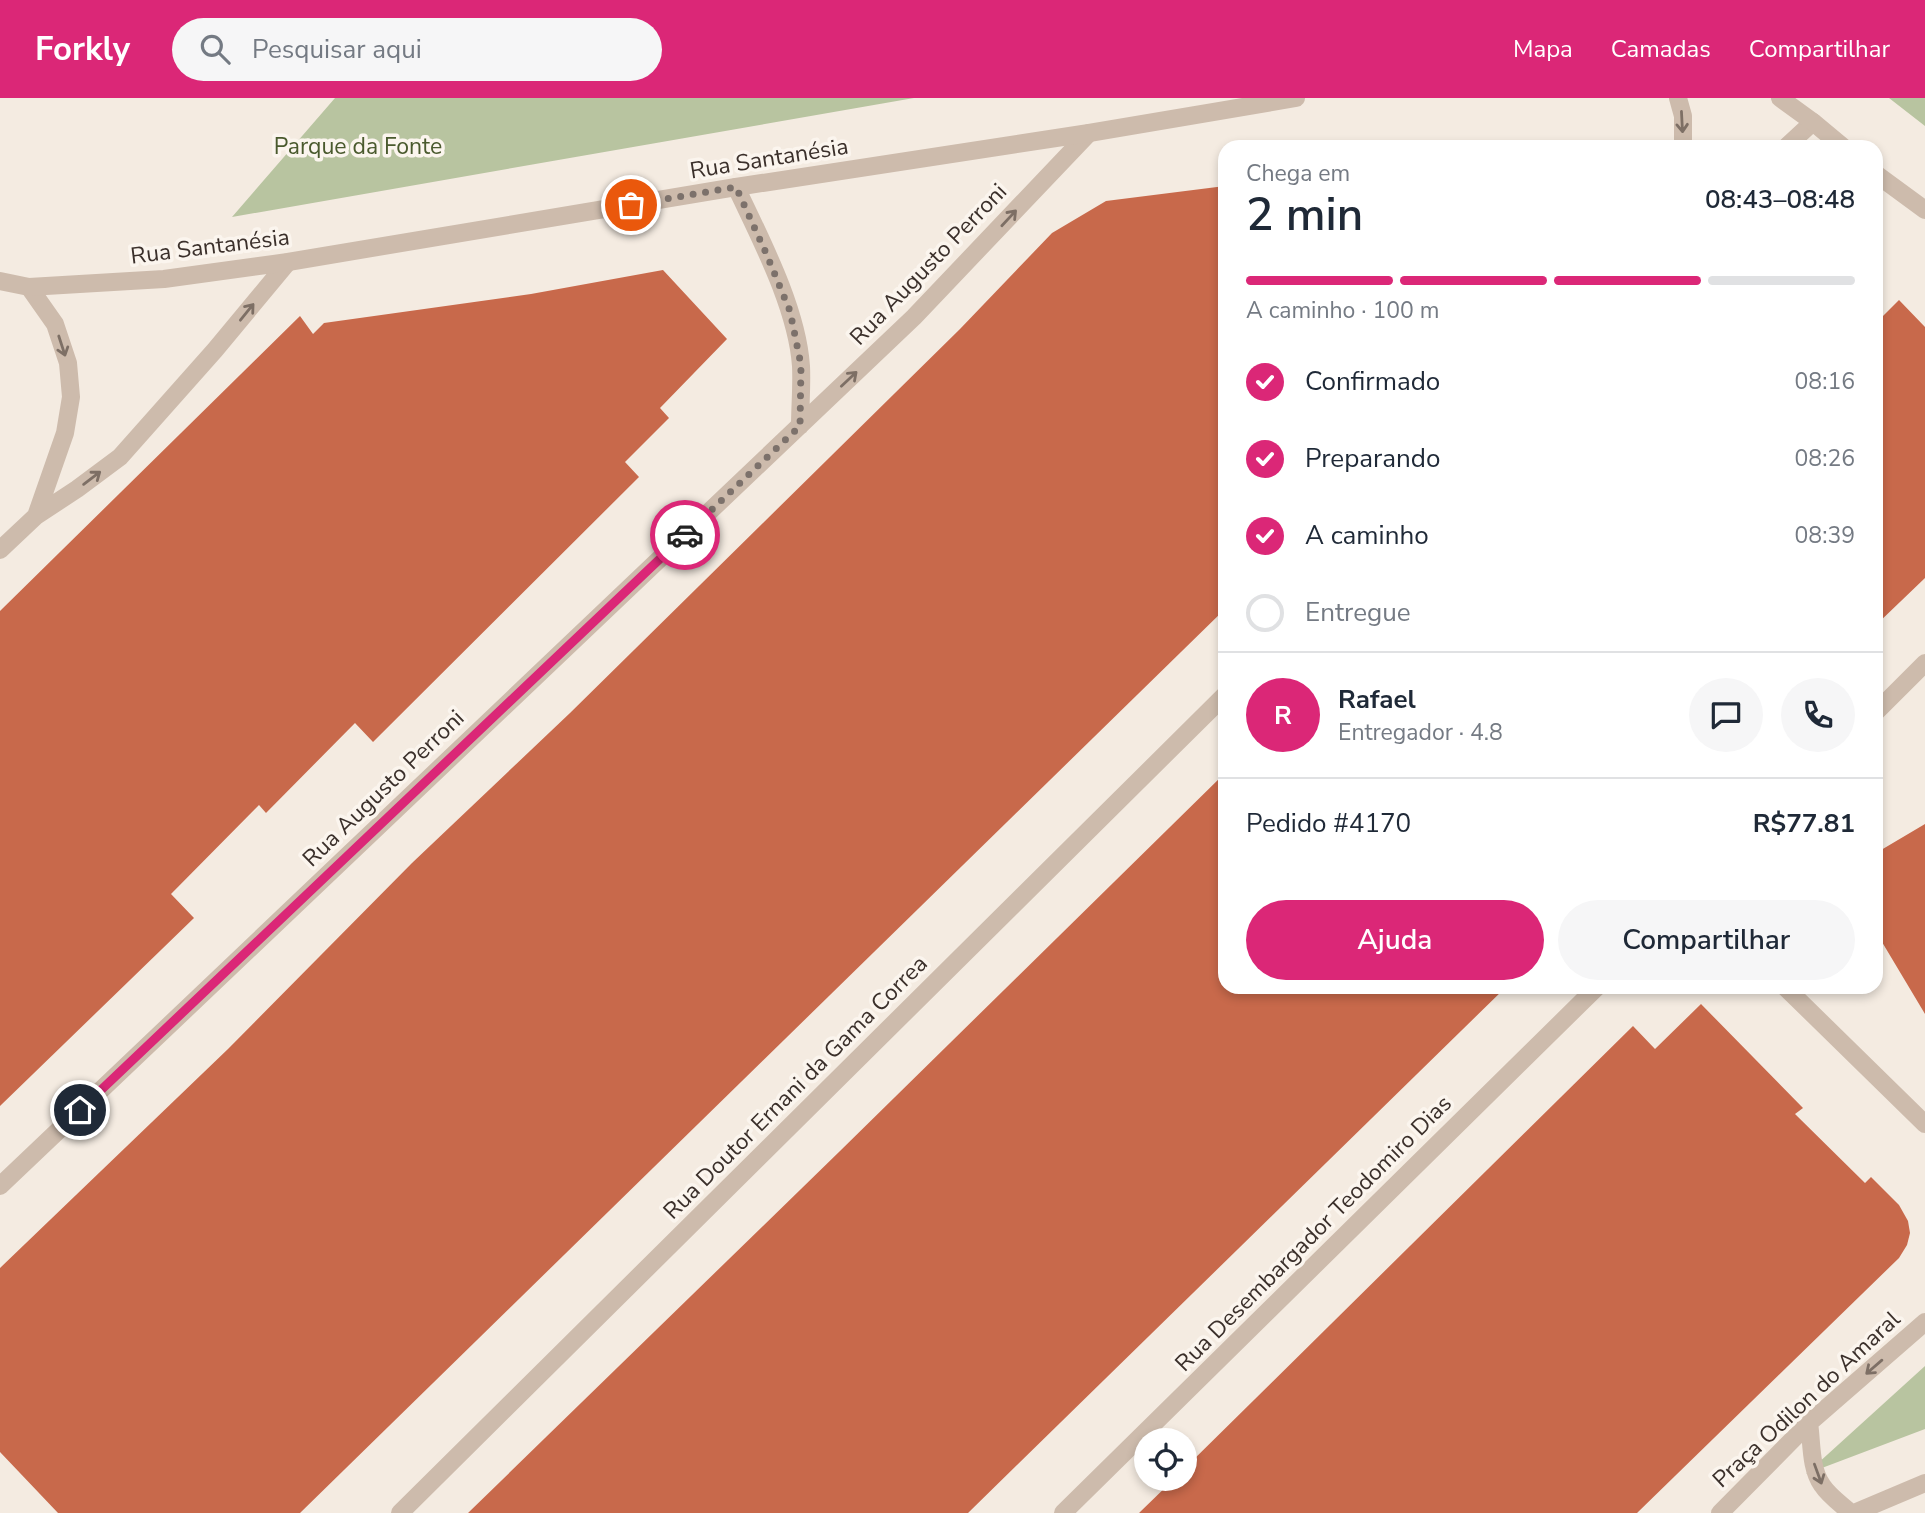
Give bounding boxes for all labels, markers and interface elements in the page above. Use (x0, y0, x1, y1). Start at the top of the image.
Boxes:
search box (172, 18, 662, 81)
text: Forkly (35, 27, 130, 72)
icon: search (196, 30, 234, 68)
text: Pesquisar aqui (252, 32, 422, 67)
text: Mapa (1513, 33, 1573, 65)
text: Camadas (1611, 33, 1711, 65)
text: Compartilhar (1749, 33, 1890, 65)
one-way arrow (1676, 110, 1689, 133)
park label: Parque da Fonte (274, 131, 442, 162)
street label: Rua Santanésia (688, 131, 850, 186)
text: Chega em (1246, 158, 1350, 189)
pin (601, 175, 661, 235)
street label: Rua Augusto Perroni (843, 177, 1014, 352)
text: 08:43–08:48 (1705, 182, 1855, 217)
text: 2 min (1246, 183, 1363, 246)
icon: bag (612, 186, 650, 224)
one-way arrow (1000, 209, 1017, 226)
street label: Rua Santanésia (129, 221, 291, 272)
text: A caminho · 100 m (1246, 295, 1439, 326)
one-way arrow (239, 303, 255, 321)
one-way arrow (57, 334, 69, 356)
icon: check (1246, 363, 1284, 401)
text: Confirmado (1305, 364, 1440, 399)
text: 08:16 (1795, 366, 1855, 397)
one-way arrow (840, 371, 857, 388)
icon: check (1246, 440, 1284, 478)
text: Preparando (1305, 441, 1440, 476)
text: 08:26 (1795, 443, 1855, 474)
one-way arrow (83, 470, 101, 485)
courier (650, 500, 720, 570)
icon: car (666, 516, 704, 554)
icon: check (1246, 517, 1284, 555)
text: A caminho (1305, 518, 1429, 553)
text: 08:39 (1795, 520, 1855, 551)
text: Entregue (1305, 595, 1411, 630)
button: chat (1689, 678, 1763, 752)
button: phone (1781, 678, 1855, 752)
text: Rafael (1338, 682, 1416, 717)
text: R (1274, 698, 1292, 733)
street label: Rua Augusto Perroni (296, 703, 471, 874)
text: Entregador · 4.8 (1338, 717, 1503, 748)
text: Pedido #4170 (1246, 806, 1411, 841)
text: R$77.81 (1753, 806, 1855, 841)
button: Ajuda (1246, 900, 1544, 980)
button: Compartilhar (1558, 900, 1855, 980)
street label: Rua Doutor Ernani da Gama Correa (657, 949, 934, 1226)
pin (50, 1080, 110, 1140)
street label: Rua Desembargador Teodomiro Dias (1168, 1088, 1458, 1378)
icon: home (61, 1091, 99, 1129)
street label: Praça Odilon do Amaral (1706, 1304, 1907, 1495)
one-way arrow (1865, 1358, 1883, 1374)
map controls (1134, 1428, 1197, 1491)
button: locate (1134, 1428, 1197, 1491)
one-way arrow (1813, 1463, 1825, 1484)

